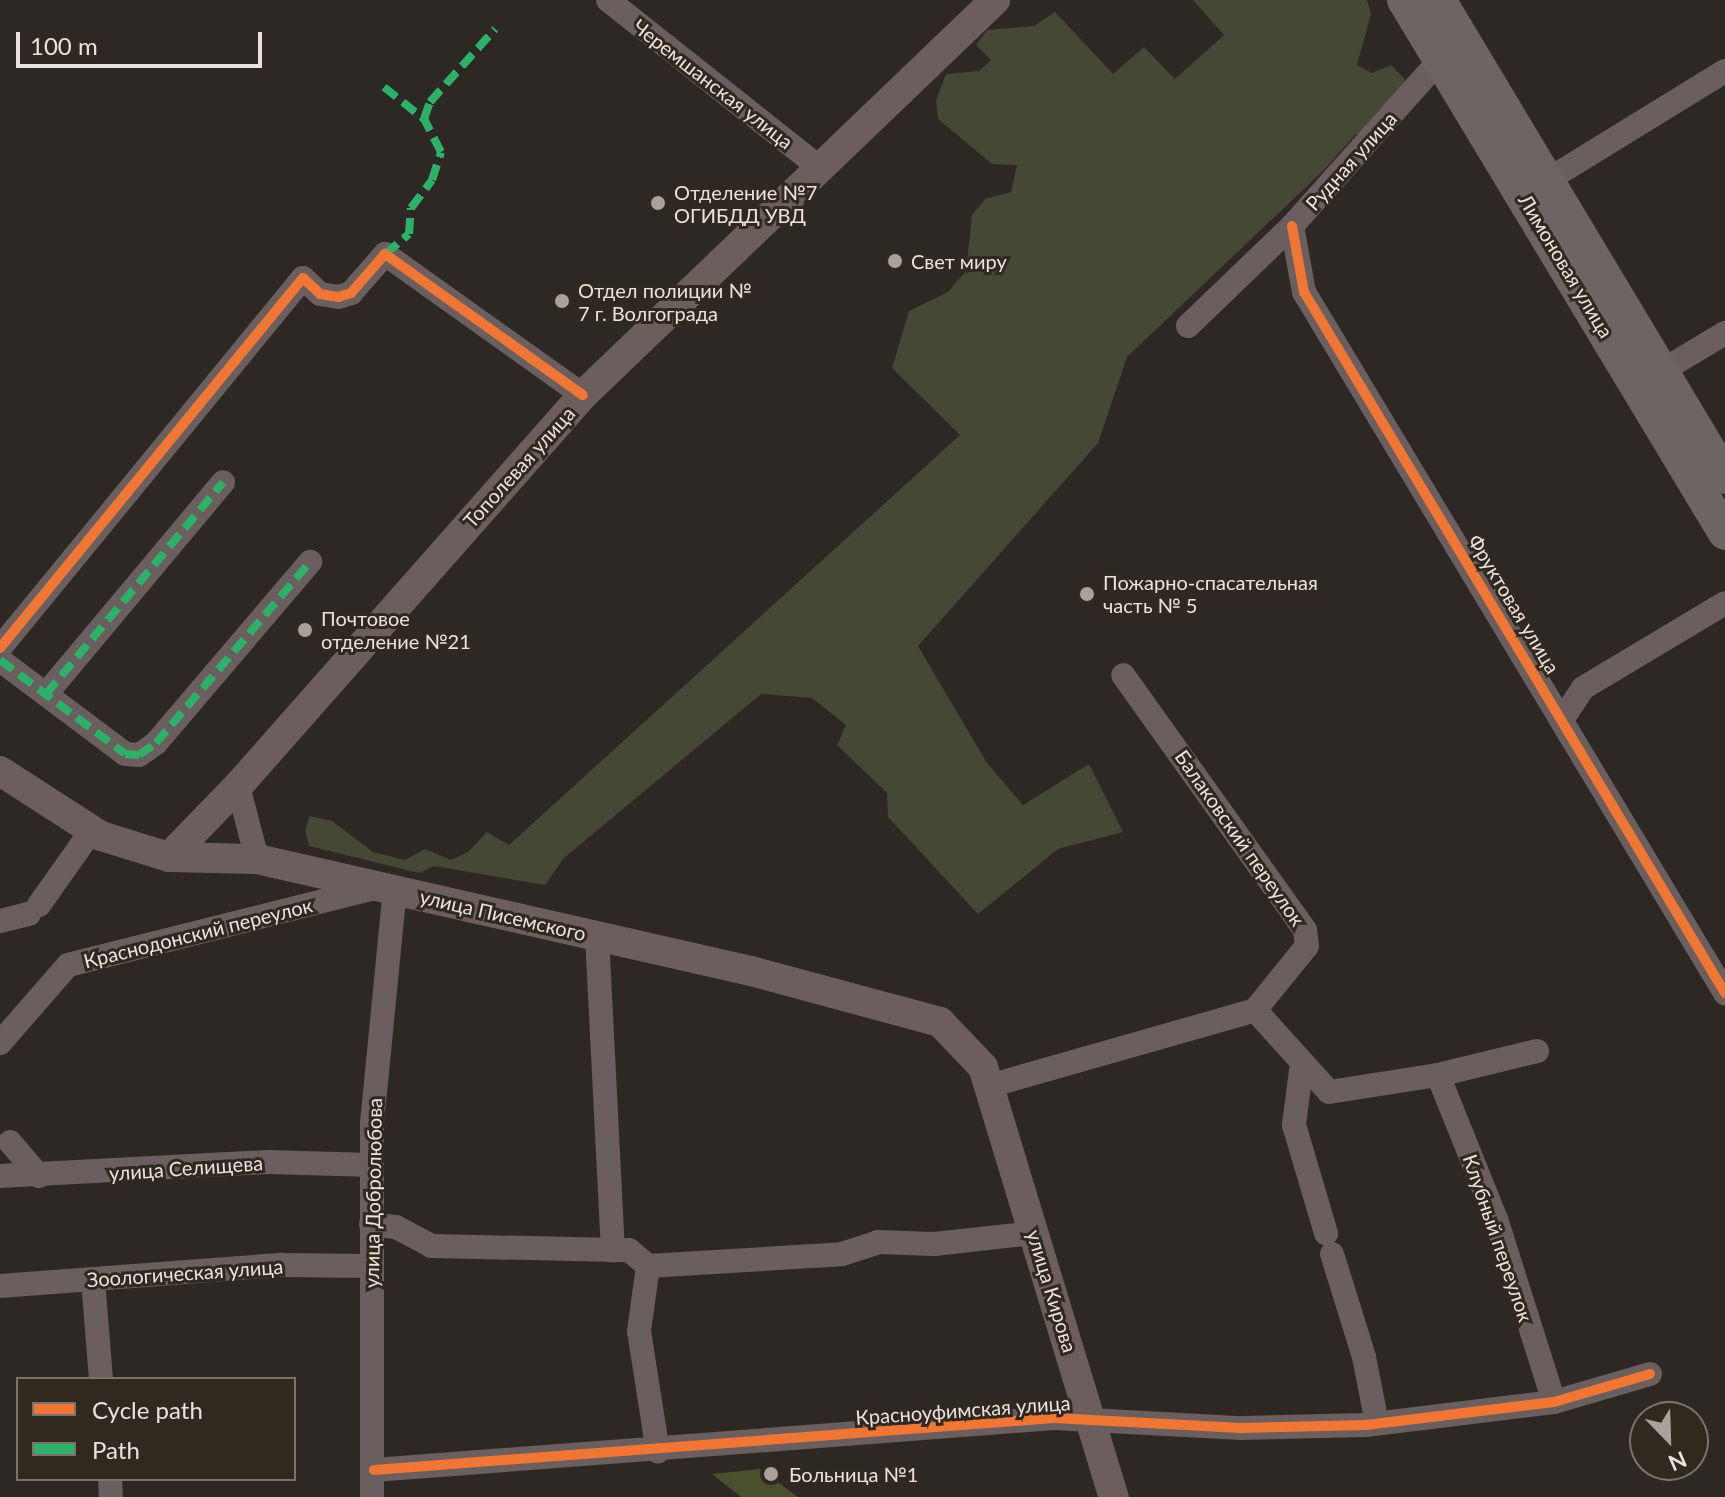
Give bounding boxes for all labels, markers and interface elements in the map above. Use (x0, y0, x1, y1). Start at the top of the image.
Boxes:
street label: Черемшанская улица (628, 14, 798, 154)
scale bar (20, 16, 266, 66)
text: 100 m (30, 31, 98, 60)
street label: Рудная улица (1300, 107, 1402, 215)
place label: Отделение №7 ОГИБДД УВД (674, 180, 817, 227)
street label: Лимоновая улица (1514, 190, 1618, 342)
marker: Отделение №7 ОГИБДД УВД (649, 194, 667, 212)
place label: Свет миру (911, 249, 1007, 273)
marker: Свет миру (886, 252, 904, 270)
place label: Отдел полиции № 7 г. Волгограда (578, 278, 752, 325)
marker: Отдел полиции № 7 г. Волгограда (553, 292, 571, 310)
street label: Тополевая улица (458, 401, 580, 533)
street label: Фруктовая улица (1463, 530, 1565, 678)
place label: Пожарно-спасательная часть № 5 (1103, 570, 1318, 617)
marker: Пожарно-спасательная часть № 5 (1078, 585, 1096, 603)
place label: Почтовое отделение №21 (321, 606, 471, 653)
marker: Почтовое отделение №21 (296, 621, 314, 639)
street label: Балаковский переулок (1170, 745, 1310, 931)
street label: улица Писемского (418, 884, 588, 946)
street label: Краснодонский переулок (81, 893, 315, 973)
street label: улица Добролюбова (359, 1098, 387, 1288)
street label: улица Селищева (108, 1151, 264, 1185)
street label: Клубный переулок (1458, 1151, 1538, 1325)
street label: улица Кирова (1022, 1227, 1082, 1355)
street label: Зоологическая улица (86, 1254, 284, 1292)
legend (16, 1377, 296, 1481)
street label: Красноуфимская улица (855, 1391, 1071, 1429)
text: Cycle path (92, 1395, 203, 1424)
north arrow (1629, 1401, 1709, 1481)
text: Path (92, 1435, 140, 1464)
text: N (1665, 1446, 1691, 1477)
place label: Больница №1 (789, 1462, 918, 1486)
marker: Больница №1 (760, 1463, 782, 1485)

